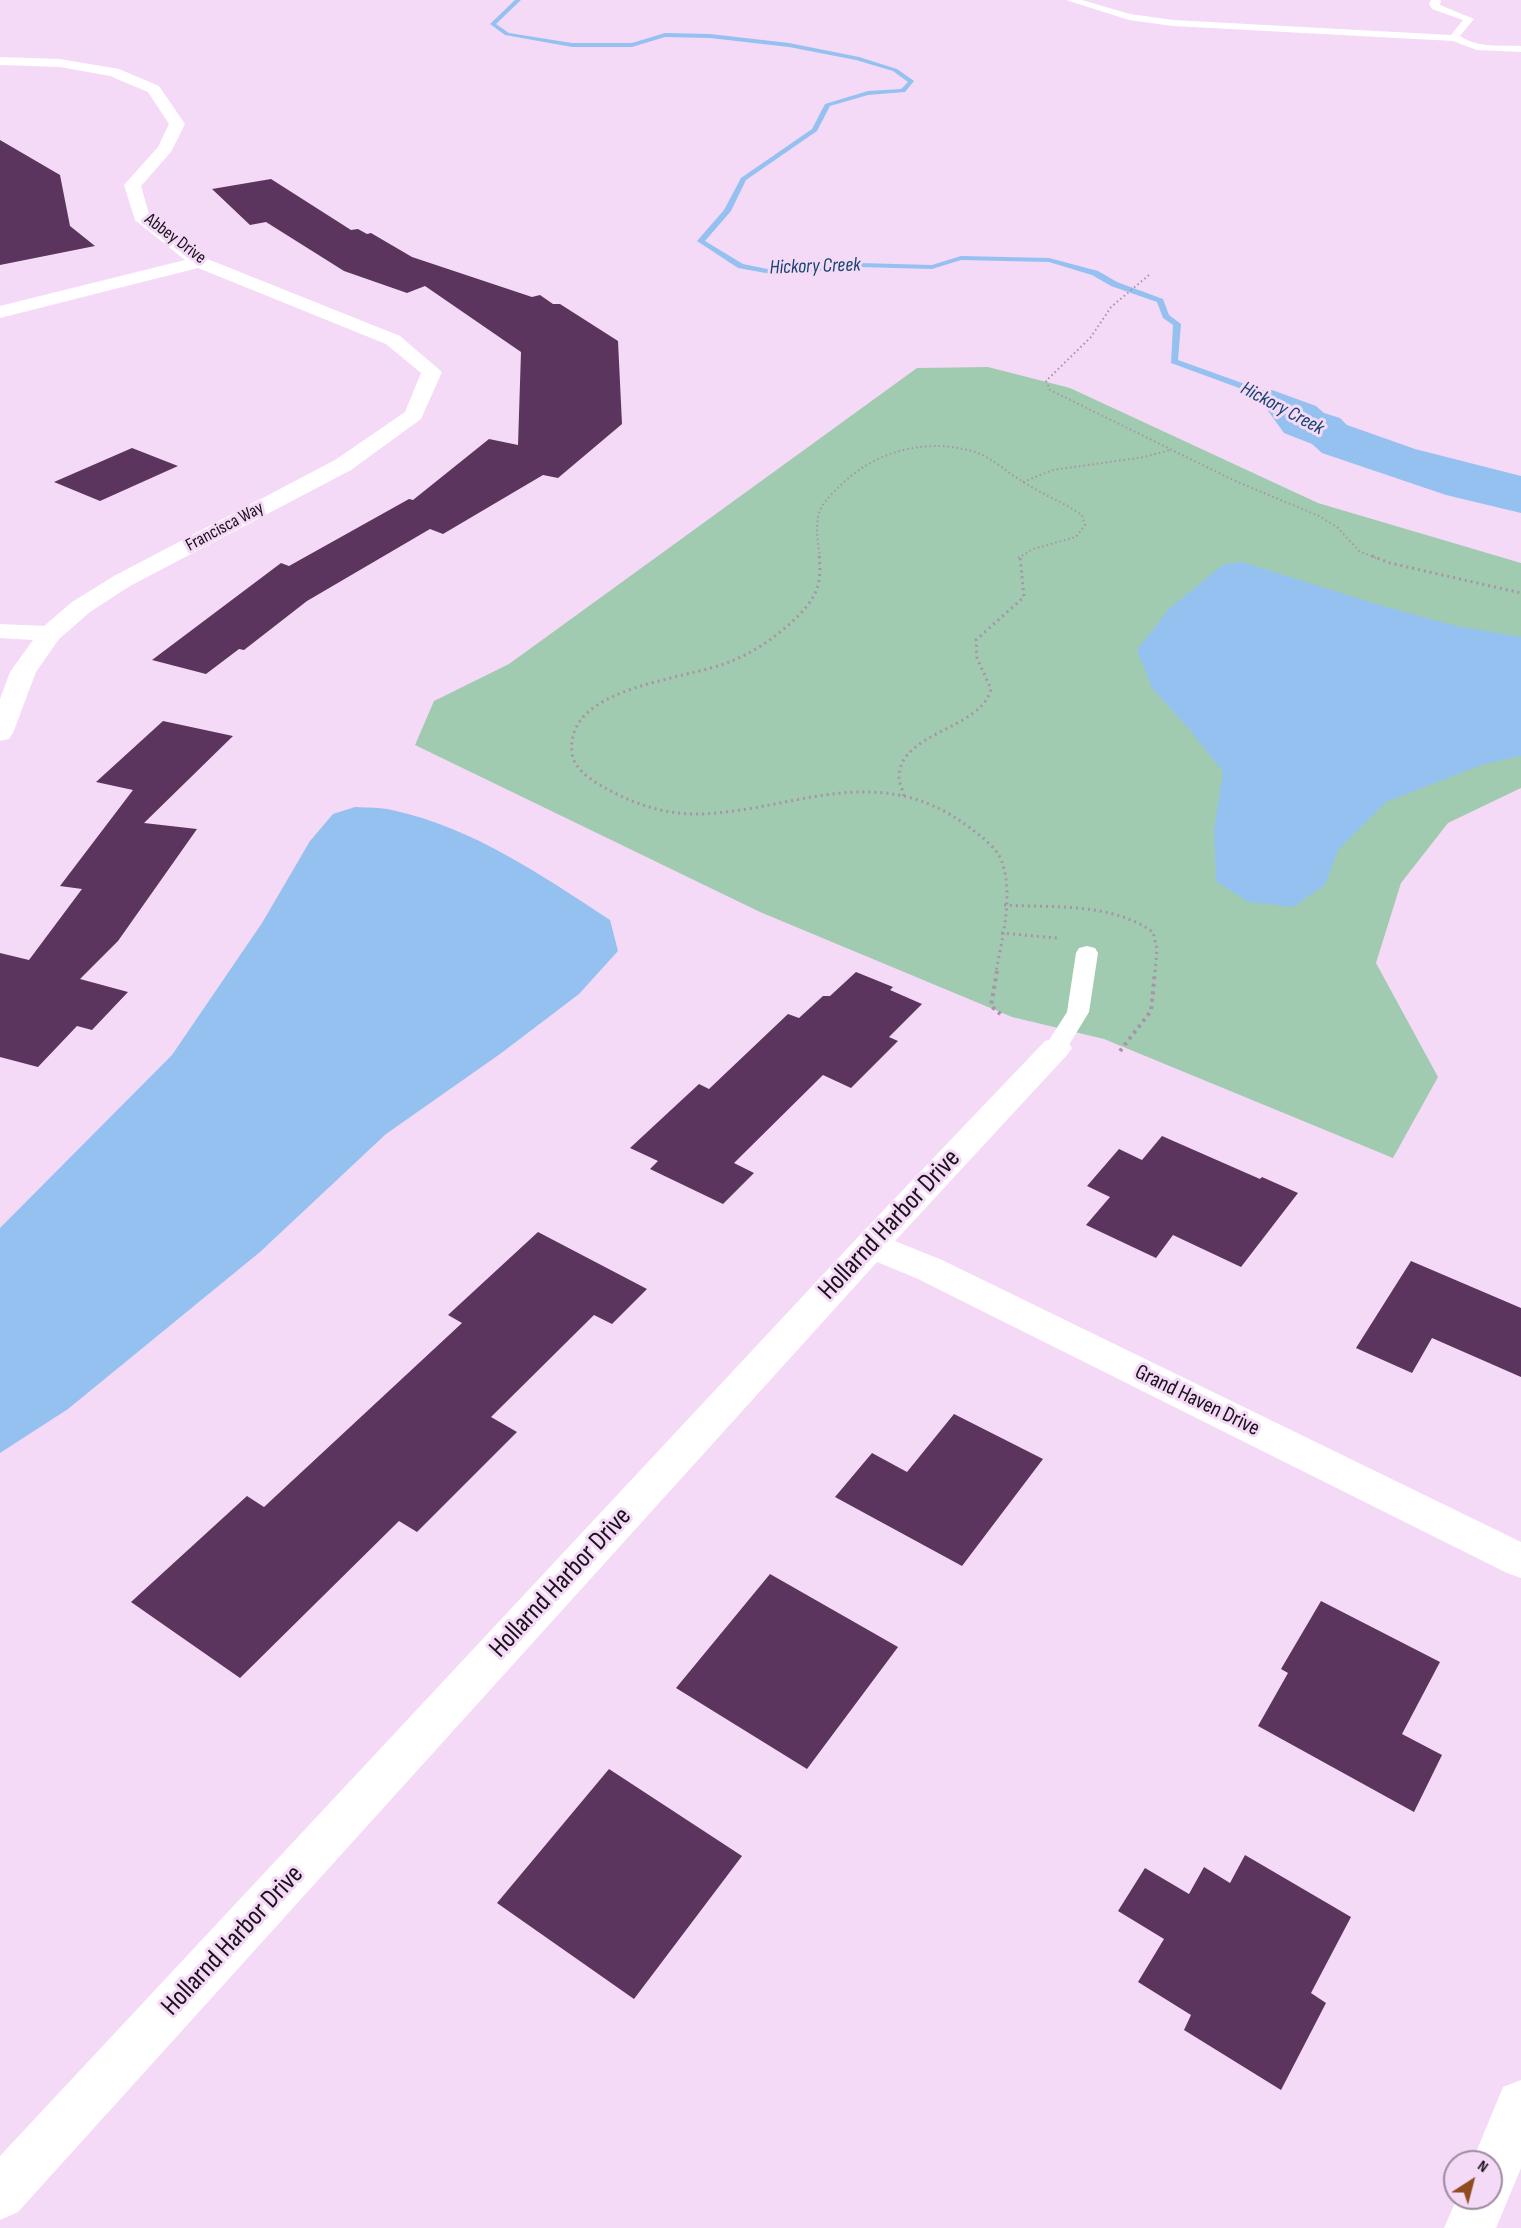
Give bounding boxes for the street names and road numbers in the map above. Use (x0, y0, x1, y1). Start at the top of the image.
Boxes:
street label: Abbey Drive (140, 209, 210, 269)
street label: Francisca Way (182, 497, 268, 557)
street label: Hollarnd Harbor Drive (812, 1143, 968, 1307)
street label: Grand Haven Drive (1130, 1359, 1264, 1443)
street label: Hollarnd Harbor Drive (483, 1501, 639, 1665)
street label: Hollarnd Harbor Drive (155, 1859, 311, 2023)

